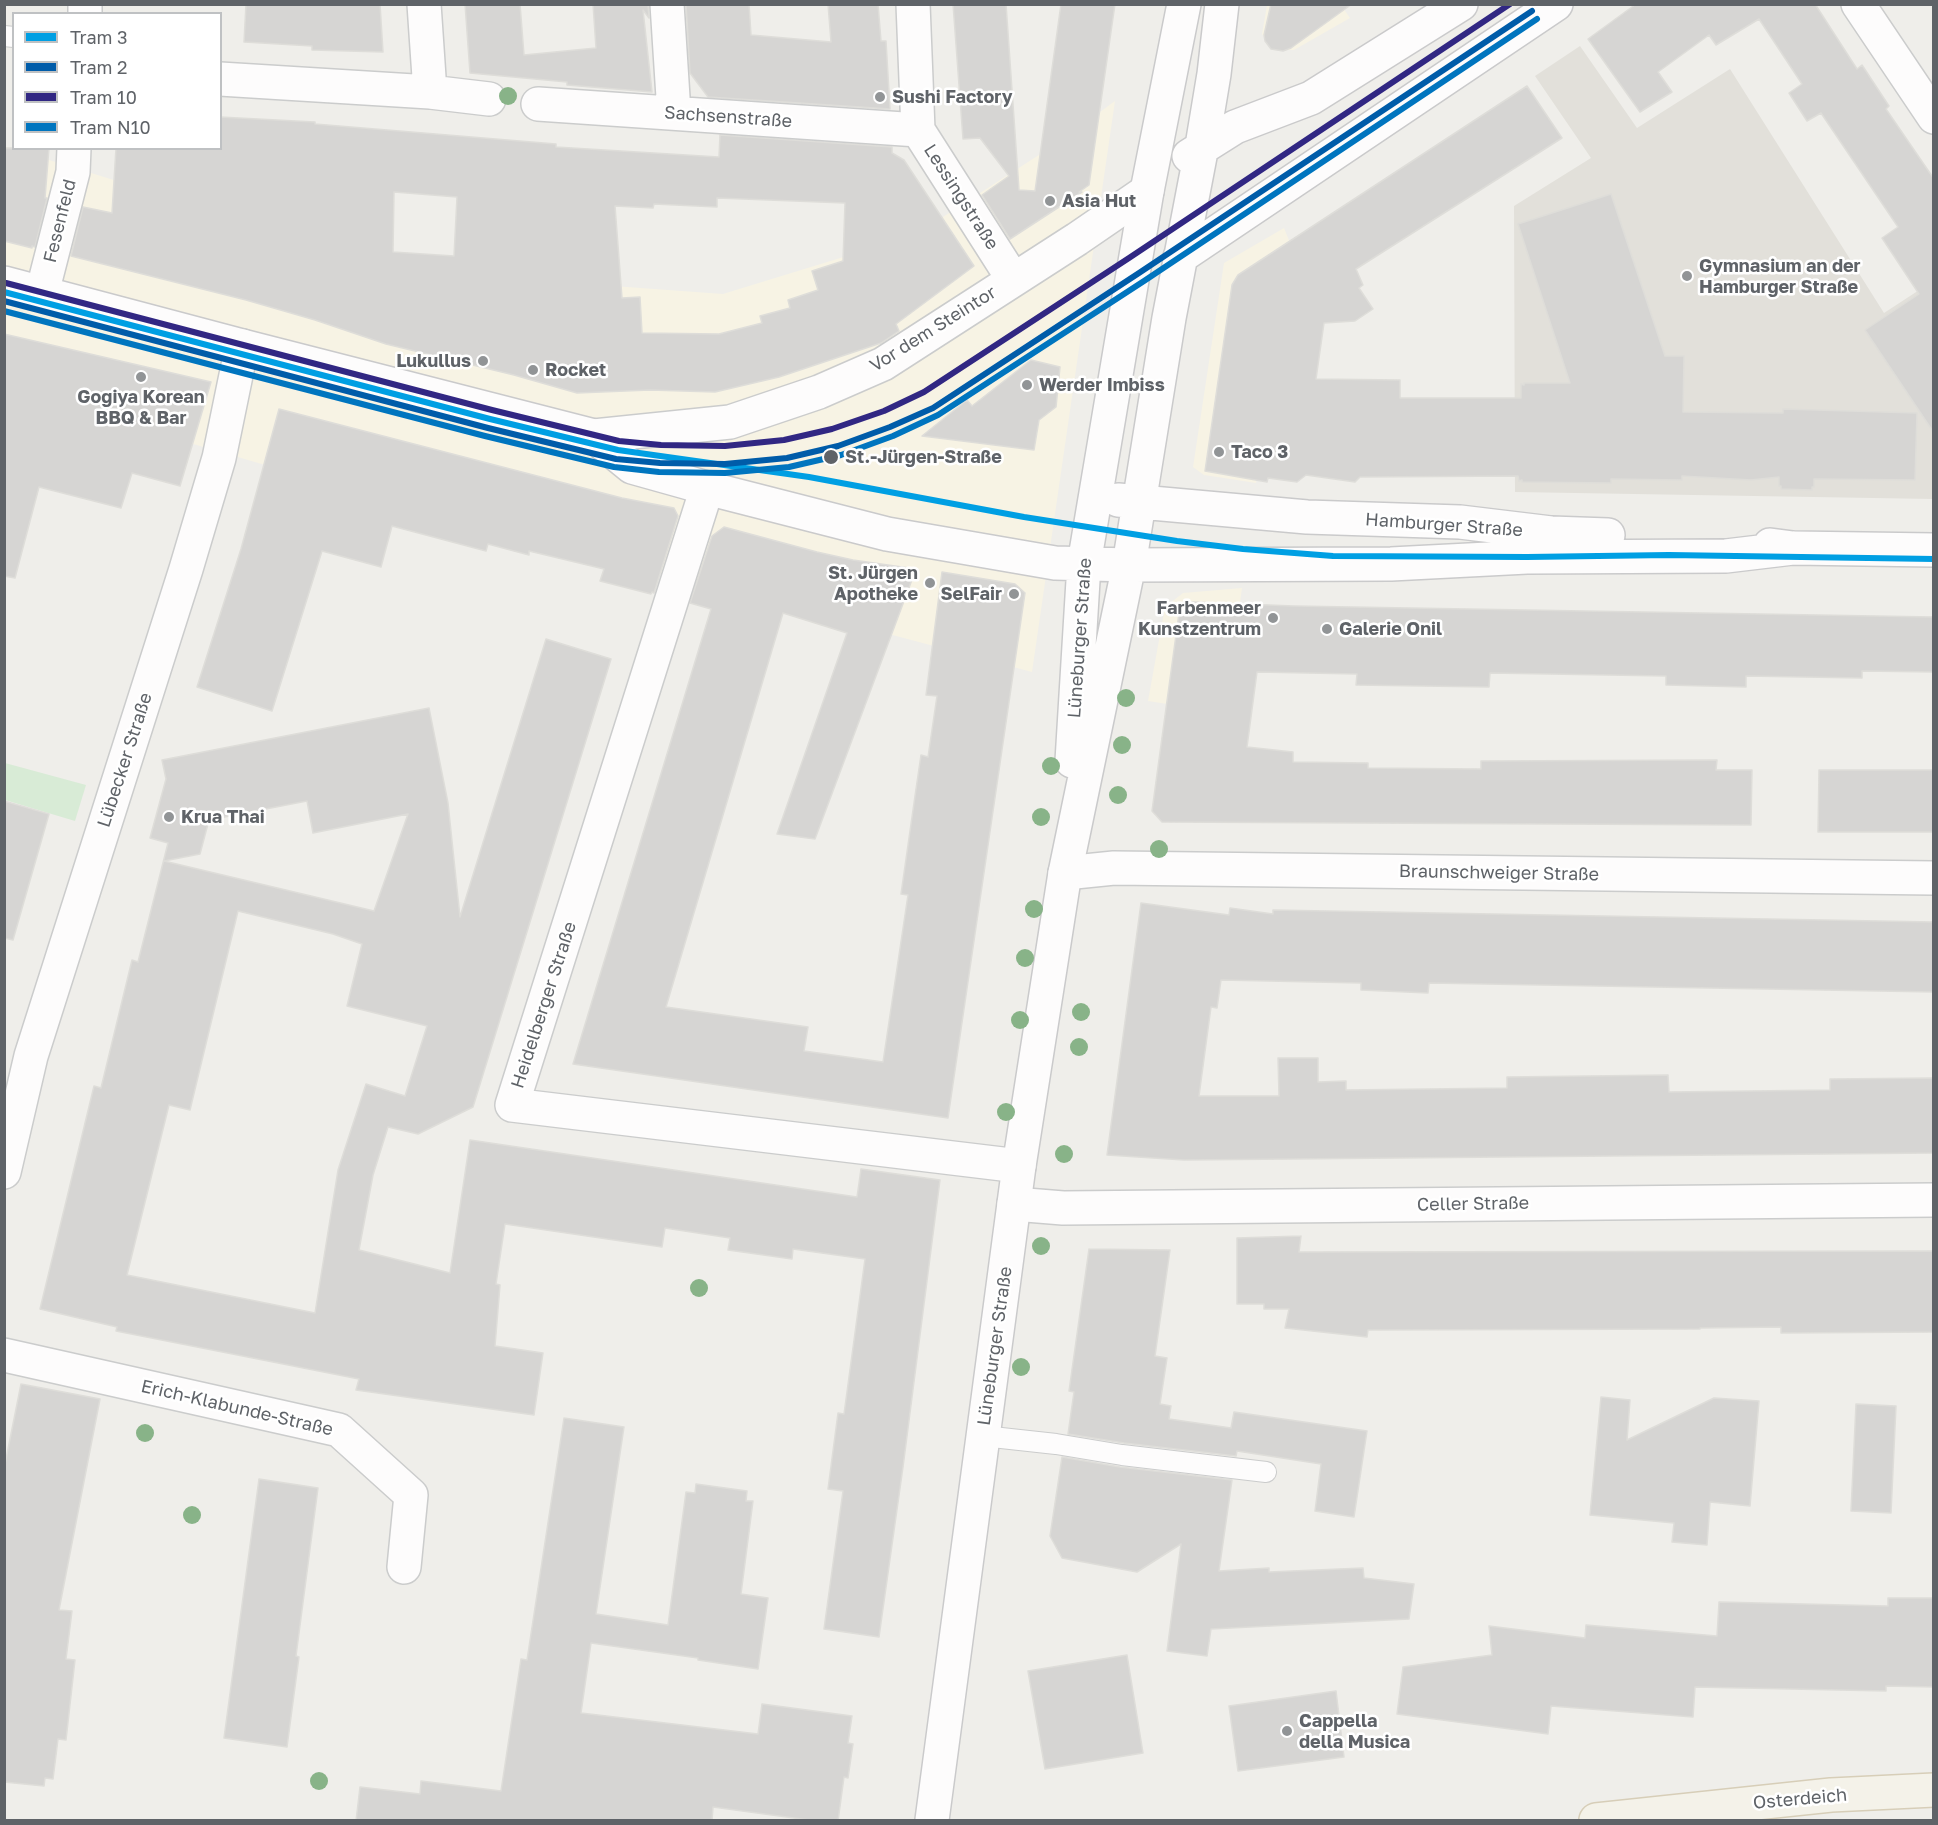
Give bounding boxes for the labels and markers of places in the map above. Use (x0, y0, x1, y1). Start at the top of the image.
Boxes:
place label: Sushi Factory (892, 86, 1013, 108)
marker: Sushi Factory (873, 90, 887, 104)
place label: Asia Hut (1062, 190, 1136, 212)
marker: Asia Hut (1043, 194, 1057, 208)
place label: Gymnasium an der Hamburger Straße (1699, 255, 1861, 298)
marker: Gymnasium an der Hamburger Straße (1680, 269, 1694, 283)
place label: Lukullus (396, 350, 471, 372)
marker: Lukullus (476, 354, 490, 368)
place label: Rocket (545, 359, 606, 381)
marker: Rocket (526, 363, 540, 377)
marker: Gogiya Korean BBQ & Bar (134, 370, 148, 384)
place label: Werder Imbiss (1039, 374, 1165, 396)
marker: Werder Imbiss (1020, 378, 1034, 392)
place label: Gogiya Korean BBQ & Bar (77, 386, 205, 428)
place label: Taco 3 (1231, 441, 1288, 463)
marker: Taco 3 (1212, 445, 1226, 459)
place label: St.-Jürgen-Straße (845, 446, 1002, 468)
marker: St.-Jürgen-Straße (822, 448, 840, 466)
place label: St. Jürgen Apotheke (828, 562, 918, 604)
marker: St. Jürgen Apotheke (923, 576, 937, 590)
place label: SelFair (941, 583, 1002, 605)
marker: SelFair (1007, 587, 1021, 601)
place label: Farbenmeer Kunstzentrum (1138, 597, 1261, 640)
marker: Farbenmeer Kunstzentrum (1266, 611, 1280, 625)
place label: Galerie Onil (1339, 618, 1442, 640)
marker: Galerie Onil (1320, 622, 1334, 636)
place label: Krua Thai (181, 806, 265, 828)
marker: Krua Thai (162, 810, 176, 824)
place label: Cappella della Musica (1299, 1710, 1410, 1752)
marker: Cappella della Musica (1280, 1724, 1294, 1738)

